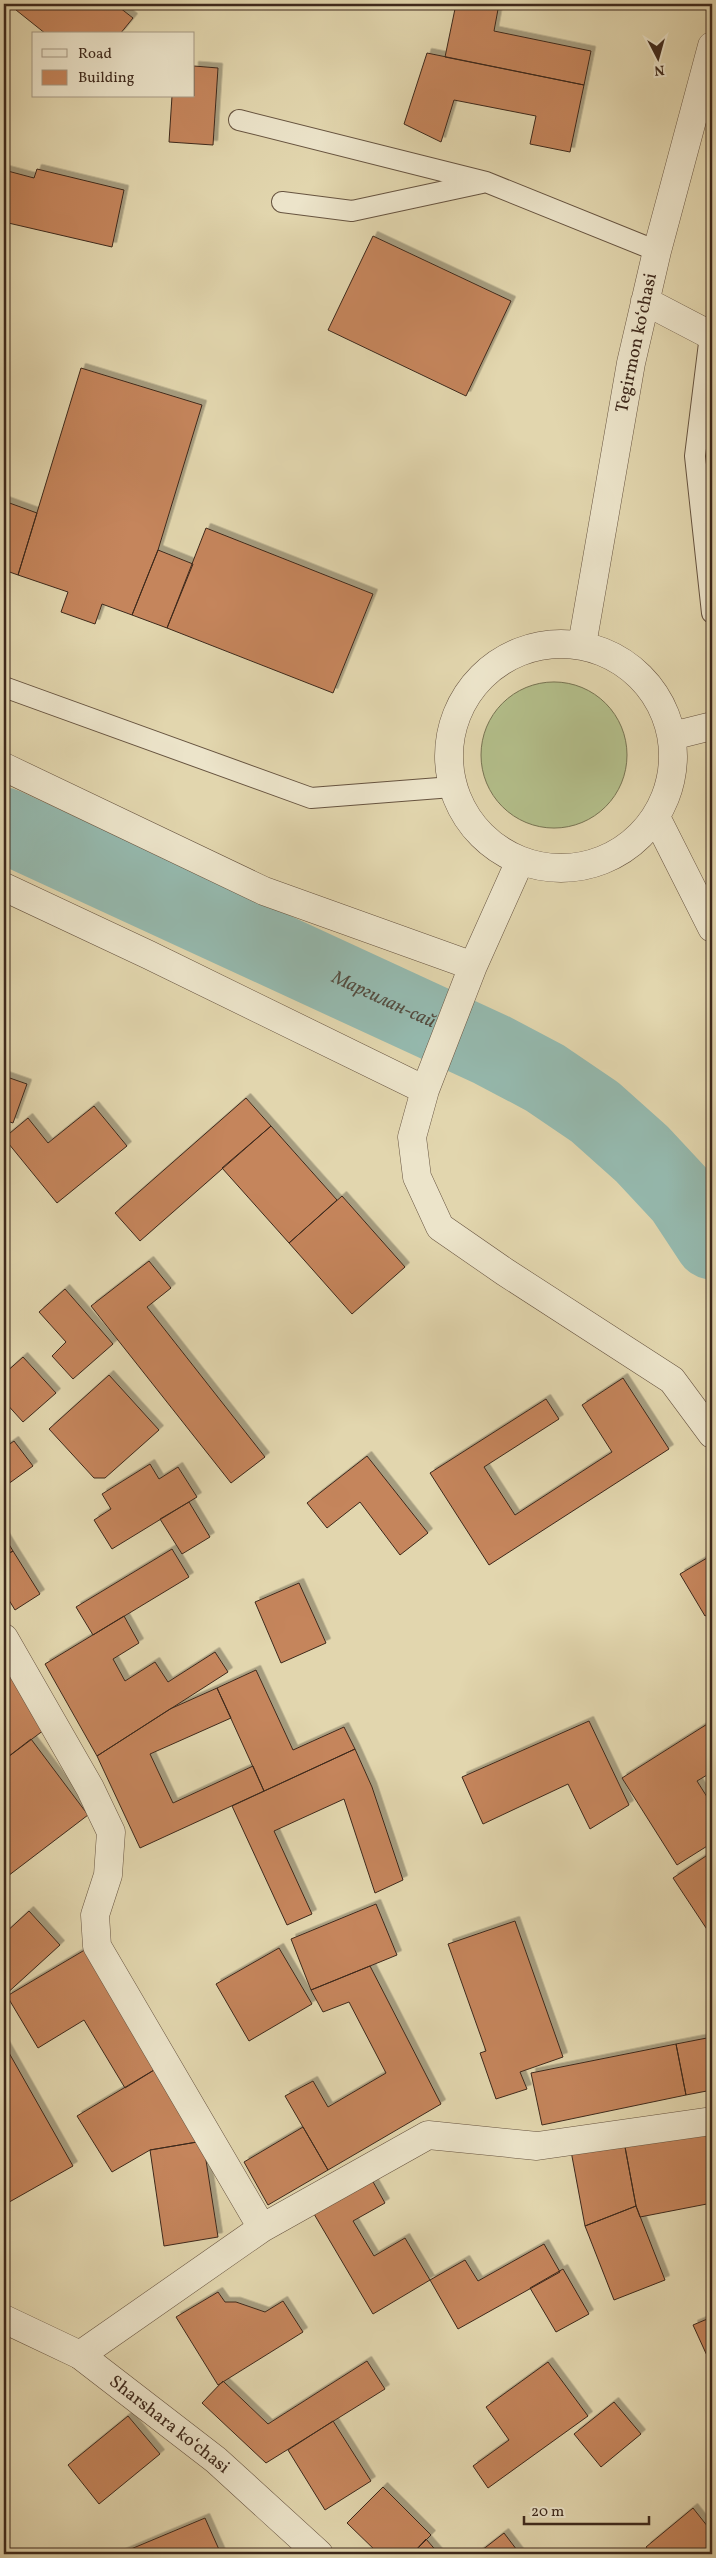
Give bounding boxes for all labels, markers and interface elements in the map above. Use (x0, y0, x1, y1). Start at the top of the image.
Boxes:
legend (32, 32, 195, 98)
north arrow (634, 32, 684, 82)
text: Road (78, 44, 112, 65)
text: N (653, 59, 665, 79)
text: Building (78, 68, 135, 89)
street label: Tegirmon koʻchasi (610, 271, 664, 415)
water label: Маргилан-сай (327, 964, 440, 1035)
street label: Sharshara koʻchasi (103, 2370, 235, 2480)
scale bar (524, 2493, 648, 2525)
text: 20 m (531, 2502, 564, 2523)

